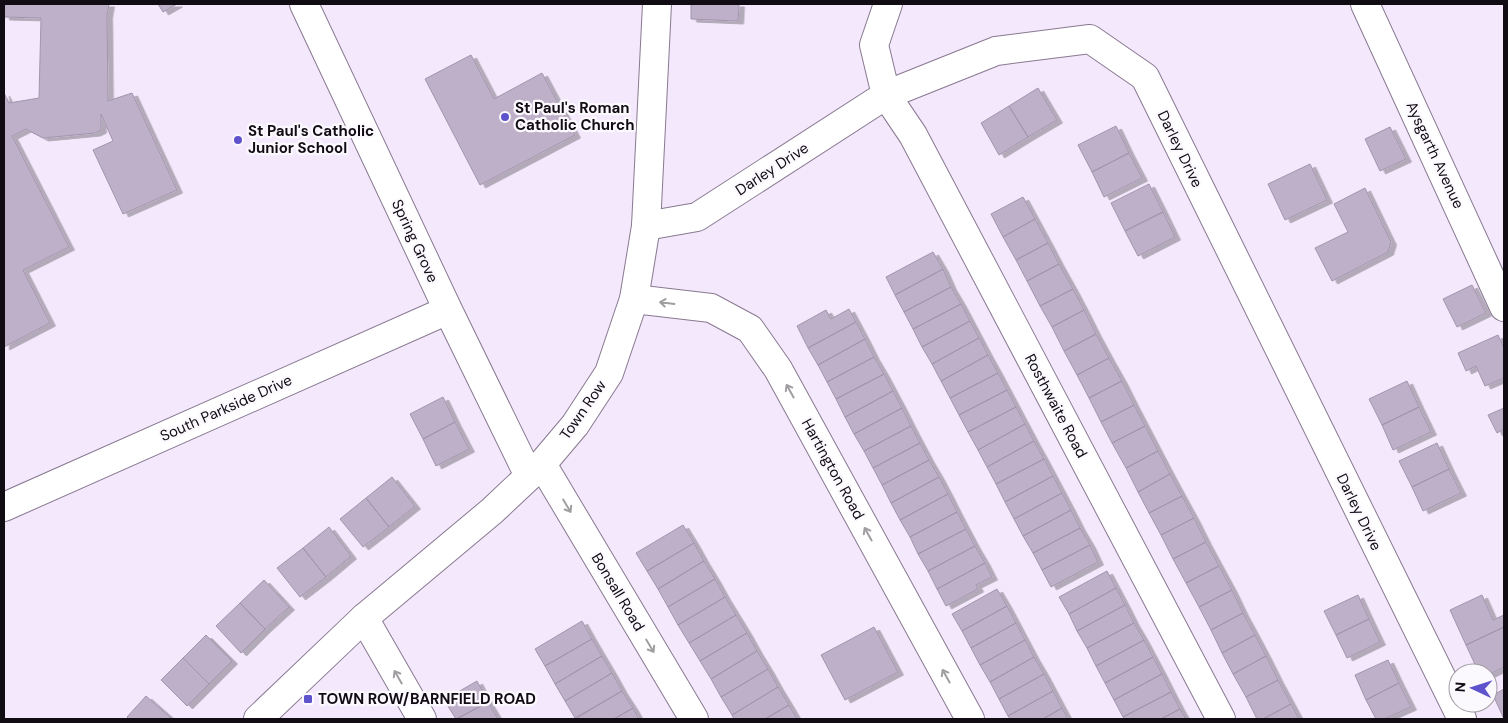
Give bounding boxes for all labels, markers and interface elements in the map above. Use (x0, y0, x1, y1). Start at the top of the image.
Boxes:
place label: St Paul's Roman Catholic Church (515, 98, 634, 135)
street label: Aysgarth Avenue (1401, 98, 1469, 212)
street label: Darley Drive (1153, 107, 1207, 191)
marker: St Paul's Roman Catholic Church (499, 111, 511, 123)
place label: St Paul's Catholic Junior School (248, 121, 374, 158)
marker: St Paul's Catholic Junior School (232, 134, 244, 146)
street label: Darley Drive (732, 138, 812, 200)
street label: Spring Grove (387, 196, 443, 286)
one-way arrow (659, 298, 675, 308)
street label: Rosthwaite Road (1020, 350, 1092, 462)
street label: South Parkside Drive (157, 370, 295, 446)
street label: Town Row (555, 376, 611, 444)
one-way arrow (785, 385, 795, 399)
street label: Hartington Road (797, 415, 869, 523)
street label: Darley Drive (1332, 470, 1386, 554)
one-way arrow (563, 498, 573, 512)
one-way arrow (863, 527, 873, 542)
street label: Bonsall Road (587, 549, 649, 635)
one-way arrow (646, 638, 656, 652)
north arrow (1448, 663, 1498, 713)
one-way arrow (393, 670, 402, 685)
one-way arrow (941, 670, 951, 684)
text: N (1451, 681, 1469, 693)
place label: TOWN ROW/BARNFIELD ROAD (318, 689, 536, 709)
marker: TOWN ROW/BARNFIELD ROAD (302, 693, 314, 705)

